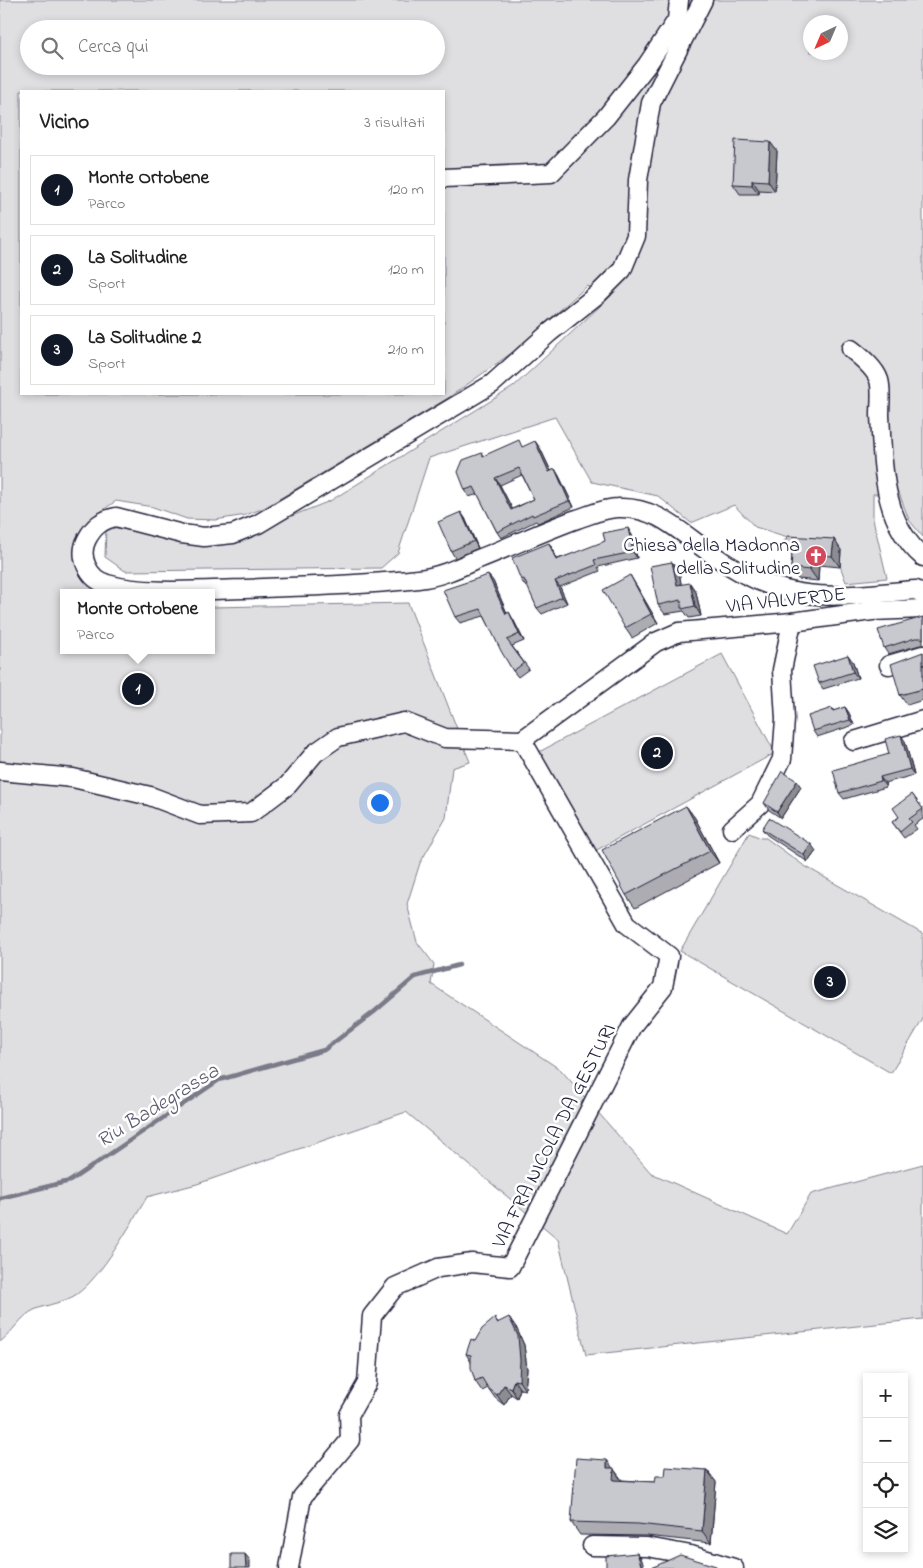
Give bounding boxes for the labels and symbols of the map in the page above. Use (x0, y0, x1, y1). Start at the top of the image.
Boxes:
north arrow (803, 15, 848, 60)
place label: Chiesa della Madonna della Solitudine (623, 532, 800, 584)
church icon: Chiesa della Madonna della Solitudine (804, 544, 828, 568)
street label: VIA VALVERDE (724, 581, 847, 622)
pin: 1 (122, 670, 154, 708)
pin: 2 (641, 734, 673, 772)
your location (367, 790, 393, 816)
pin: 3 (814, 963, 846, 1001)
street label: VIA FRA NICOLA DA GESTURI (485, 1019, 625, 1254)
water label: Riu Badegrassa (91, 1057, 226, 1157)

